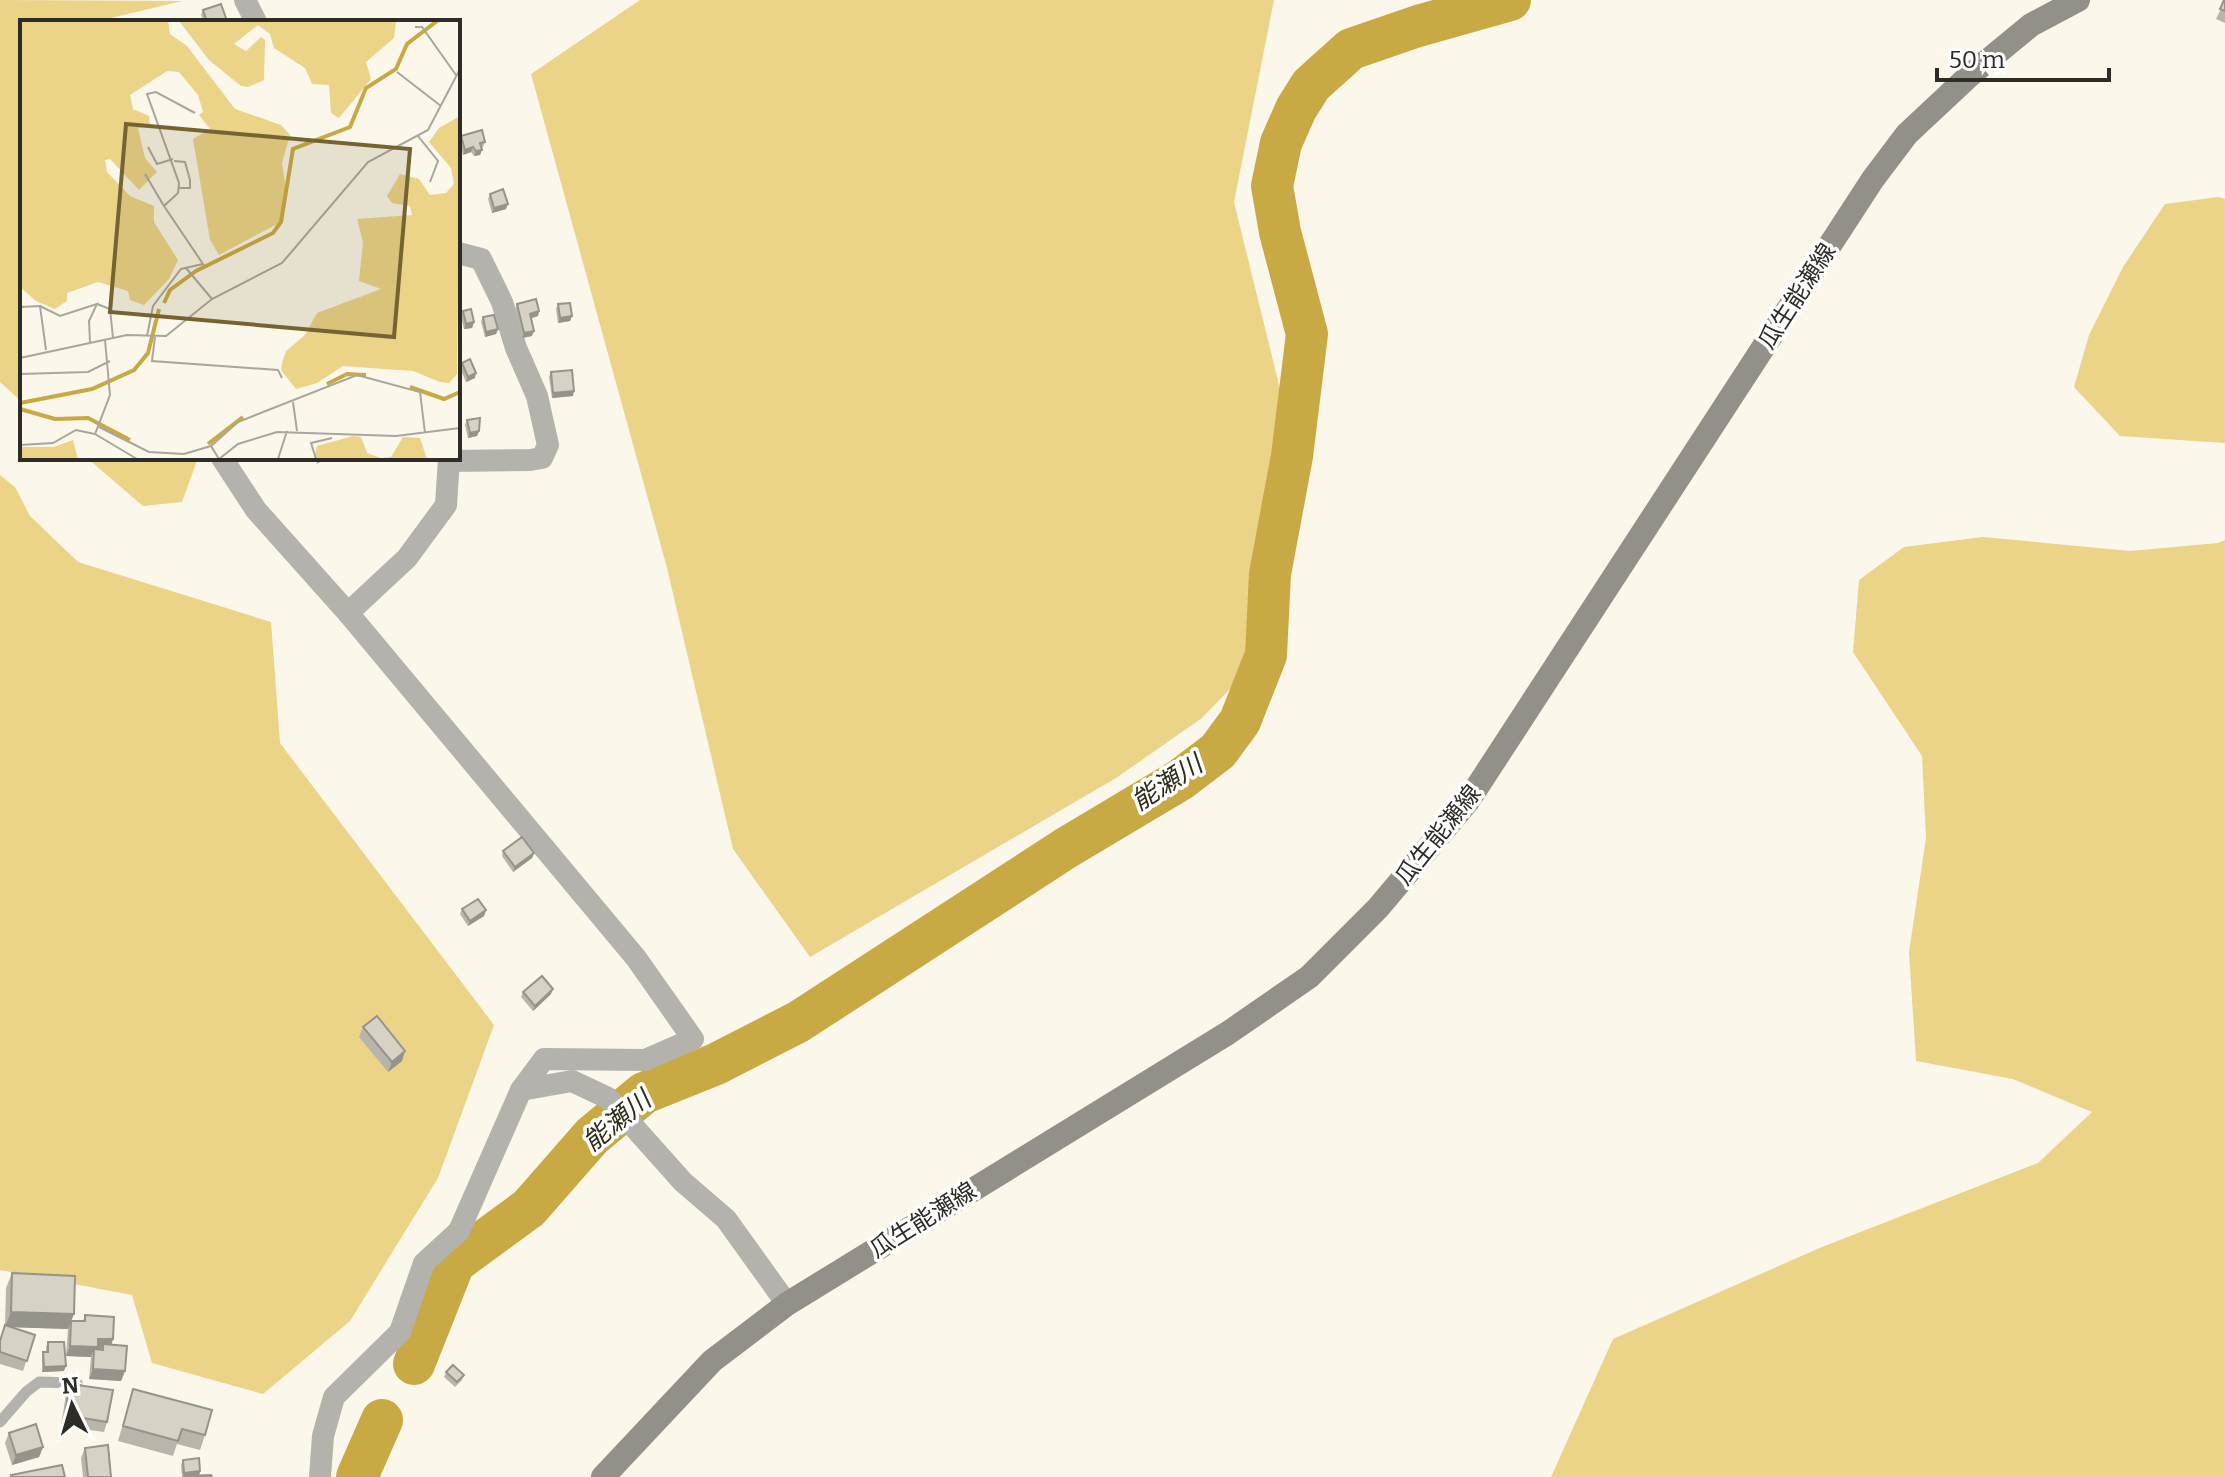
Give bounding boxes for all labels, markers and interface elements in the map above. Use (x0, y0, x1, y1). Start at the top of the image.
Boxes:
inset map (20, 20, 460, 460)
scale bar (1937, 32, 2109, 82)
text: 50 m (1949, 46, 2005, 74)
street label: 瓜生能瀬線 (1753, 238, 1841, 354)
water label: 能瀬川 (1126, 747, 1211, 817)
street label: 瓜生能瀬線 (1389, 780, 1487, 890)
water label: 能瀬川 (577, 1083, 659, 1158)
street label: 瓜生能瀬線 (865, 1176, 981, 1264)
north arrow (32, 1365, 112, 1445)
text: N (61, 1371, 80, 1400)

